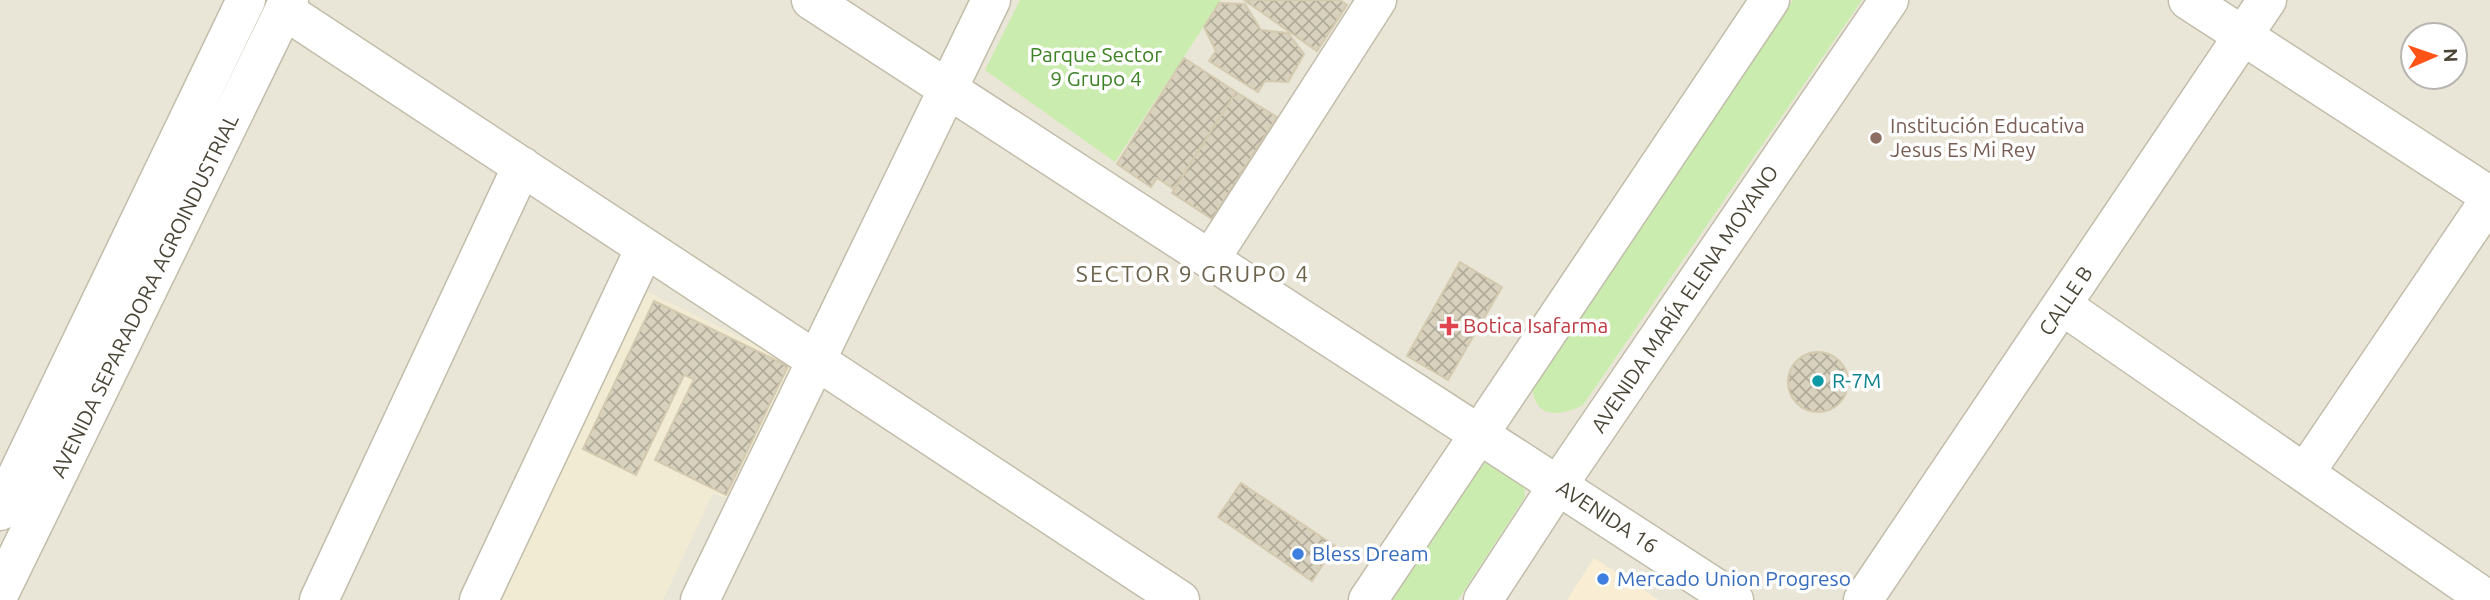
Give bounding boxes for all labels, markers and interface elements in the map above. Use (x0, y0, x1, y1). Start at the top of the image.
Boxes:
north arrow (2399, 21, 2469, 91)
park label: Parque Sector 9 Grupo 4 (1030, 42, 1162, 90)
text: N (2440, 48, 2462, 63)
street label: AVENIDA SEPARADORA AGROINDUSTRIAL (45, 110, 243, 481)
place label: Institución Educativa Jesus Es Mi Rey (1890, 113, 2085, 161)
marker: Institución Educativa Jesus Es Mi Rey (1868, 130, 1884, 146)
street label: AVENIDA MARÍA ELENA MOYANO (1586, 160, 1783, 437)
district label: SECTOR 9 GRUPO 4 (1076, 261, 1310, 286)
street label: CALLE B (2033, 261, 2097, 340)
place label: Botica Isafarma (1463, 313, 1608, 337)
marker: Botica Isafarma (1441, 318, 1457, 334)
place label: R-7M (1832, 368, 1881, 392)
marker: R-7M (1810, 373, 1826, 389)
street label: AVENIDA 16 (1553, 475, 1662, 557)
place label: Bless Dream (1312, 541, 1429, 565)
marker: Bless Dream (1290, 546, 1306, 562)
place label: Mercado Union Progreso (1617, 566, 1851, 590)
marker: Mercado Union Progreso (1595, 571, 1611, 587)

